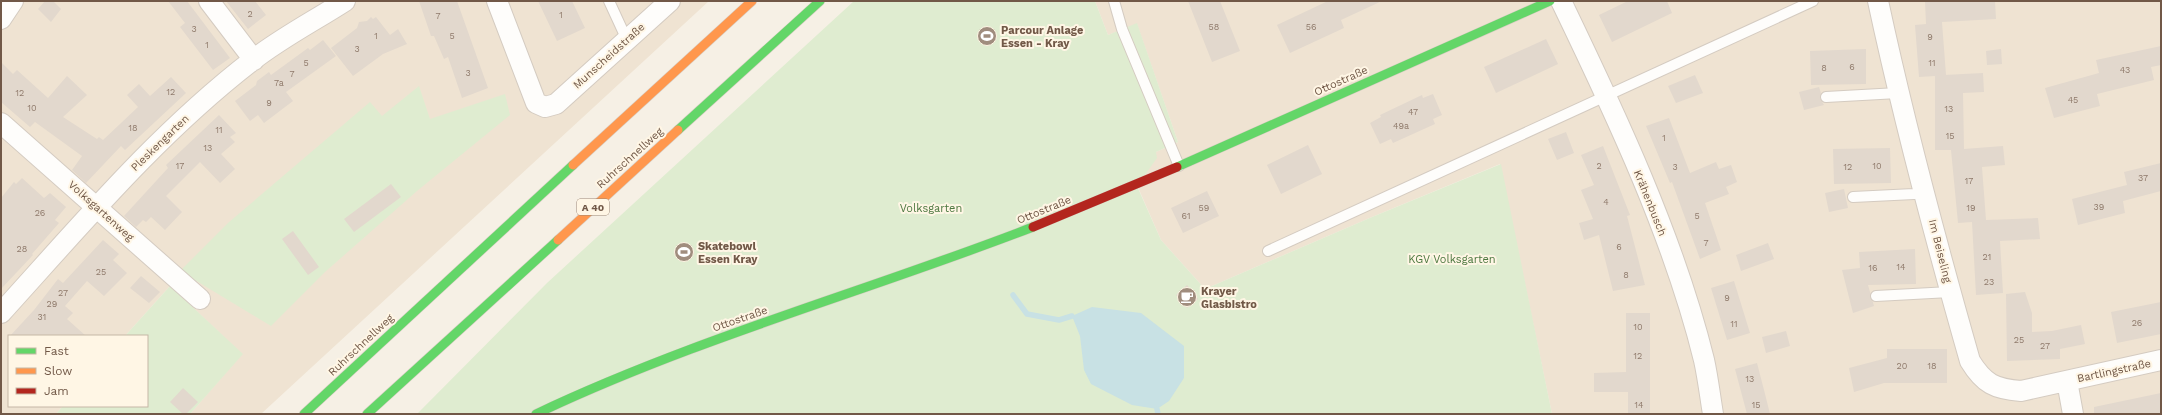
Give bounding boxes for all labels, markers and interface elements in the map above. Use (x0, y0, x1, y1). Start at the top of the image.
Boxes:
house number: 2 (247, 9, 253, 19)
house number: 1 (559, 10, 563, 20)
house number: 7 (435, 11, 441, 21)
street label: Munscheidstraße (570, 20, 648, 92)
house number: 58 (1209, 22, 1219, 32)
house number: 56 (1306, 22, 1316, 32)
house number: 3 (191, 24, 197, 34)
place label: Parcour Anlage Essen - Kray (1001, 24, 1083, 50)
sports icon: Parcour Anlage Essen - Kray (976, 25, 998, 47)
house number: 1 (374, 31, 378, 41)
house number: 5 (449, 31, 455, 41)
house number: 9 (1927, 32, 1933, 42)
house number: 1 (205, 40, 209, 50)
house number: 3 (354, 44, 360, 54)
house number: 5 (303, 58, 309, 68)
house number: 11 (1928, 58, 1936, 68)
house number: 6 (1849, 62, 1855, 72)
street label: Ottostraße (1312, 63, 1370, 99)
house number: 8 (1821, 63, 1827, 73)
house number: 43 (2120, 65, 2130, 75)
house number: 3 (465, 68, 471, 78)
house number: 7 (289, 69, 295, 79)
house number: 7a (274, 78, 284, 88)
house number: 12 (167, 87, 175, 97)
house number: 12 (16, 88, 24, 98)
house number: 45 (2068, 95, 2078, 105)
house number: 9 (266, 98, 272, 108)
house number: 10 (27, 103, 37, 113)
house number: 13 (1945, 104, 1953, 114)
house number: 47 (1408, 107, 1418, 117)
street label: Pleskengarten (128, 112, 192, 174)
house number: 49a (1393, 121, 1409, 131)
house number: 18 (128, 123, 138, 133)
house number: 11 (215, 125, 223, 135)
street label: Ruhrschnellweg (594, 125, 666, 191)
house number: 15 (1946, 131, 1954, 141)
house number: 1 (1662, 133, 1666, 143)
house number: 13 (204, 143, 212, 153)
house number: 17 (176, 161, 184, 171)
house number: 2 (1596, 161, 1602, 171)
house number: 10 (1872, 161, 1882, 171)
house number: 3 (1672, 162, 1678, 172)
house number: 12 (1844, 162, 1852, 172)
street label: Krähenbusch (1631, 168, 1669, 238)
house number: 37 (2138, 173, 2148, 183)
house number: 17 (1965, 176, 1973, 186)
street label: Volksgartenweg (66, 178, 137, 244)
street label: Ottostraße (1015, 193, 1073, 227)
house number: 4 (1603, 197, 1609, 207)
road number: A 40 (577, 199, 609, 215)
park label: Volksgarten (900, 202, 962, 215)
house number: 39 (2094, 202, 2104, 212)
house number: 59 (1199, 203, 1209, 213)
house number: 19 (1966, 203, 1976, 213)
house number: 26 (35, 208, 45, 218)
house number: 61 (1182, 211, 1190, 221)
house number: 5 (1694, 211, 1700, 221)
street label: Im Beiseling (1926, 218, 1954, 284)
house number: 7 (1703, 238, 1709, 248)
place label: Skatebowl Essen Kray (698, 240, 758, 266)
sports icon: Skatebowl Essen Kray (673, 241, 695, 263)
house number: 6 (1616, 242, 1622, 252)
house number: 28 (17, 244, 27, 254)
house number: 21 (1983, 252, 1991, 262)
park label: KGV Volksgarten (1408, 253, 1496, 266)
house number: 14 (1896, 262, 1906, 272)
house number: 16 (1869, 263, 1877, 273)
house number: 25 (96, 267, 106, 277)
house number: 8 (1623, 270, 1629, 280)
house number: 23 (1984, 277, 1994, 287)
place label: Krayer Glasbistro (1201, 285, 1257, 311)
cafe icon: Krayer Glasbistro (1176, 286, 1198, 308)
house number: 27 (58, 288, 68, 298)
house number: 9 (1724, 293, 1730, 303)
house number: 29 (47, 299, 57, 309)
street label: Ottostraße (711, 304, 769, 334)
street label: Ruhrschnellweg (326, 311, 397, 379)
house number: 31 (38, 312, 46, 322)
house number: 26 (2132, 318, 2142, 328)
house number: 11 (1730, 319, 1738, 329)
house number: 10 (1633, 322, 1643, 332)
legend (8, 335, 148, 407)
house number: 25 (2014, 335, 2024, 345)
house number: 27 (2040, 341, 2050, 351)
text: Fast (44, 344, 69, 358)
house number: 12 (1634, 351, 1642, 361)
street label: Bartlingstraße (2076, 357, 2152, 385)
house number: 20 (1897, 361, 1908, 371)
house number: 18 (1927, 361, 1937, 371)
text: Slow (44, 364, 72, 378)
house number: 13 (1746, 374, 1754, 384)
text: Jam (44, 384, 69, 398)
house number: 14 (1634, 400, 1644, 410)
house number: 15 (1752, 400, 1760, 410)

